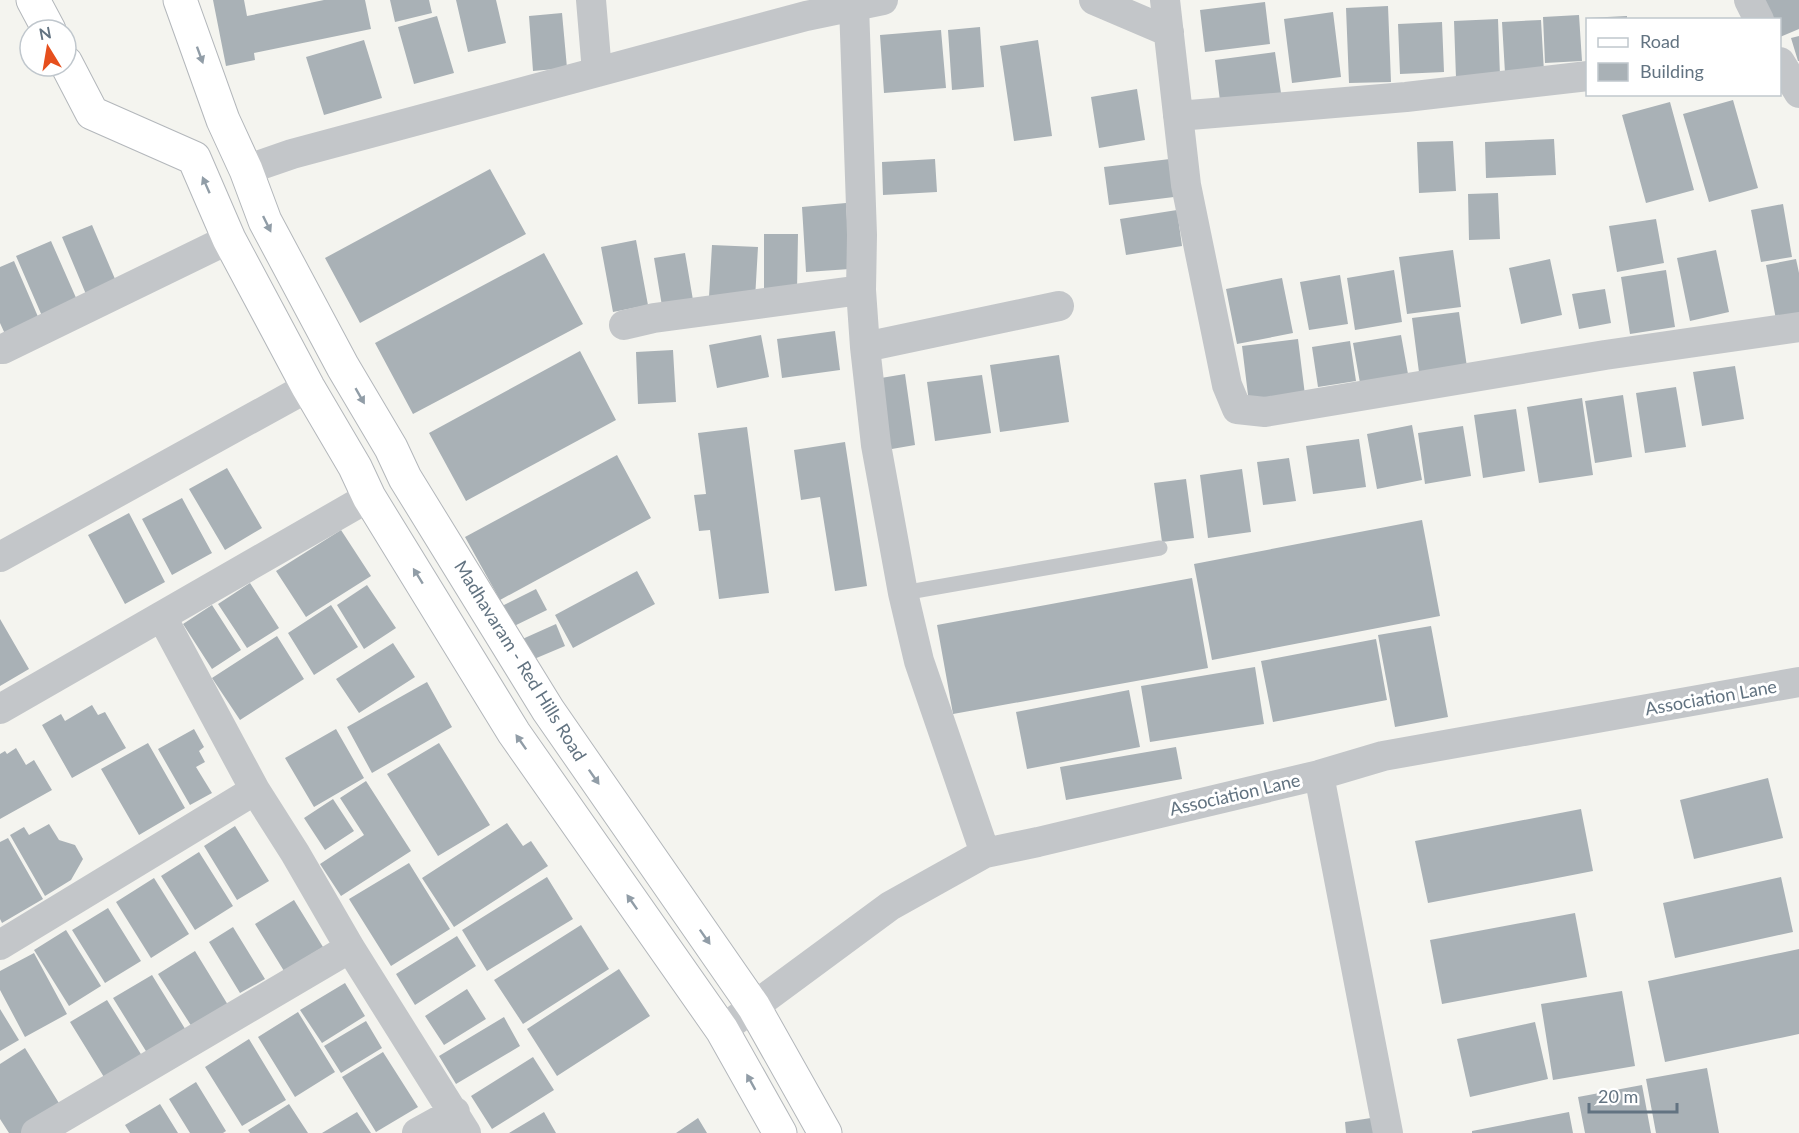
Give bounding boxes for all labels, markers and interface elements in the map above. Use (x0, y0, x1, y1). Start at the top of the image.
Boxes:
north arrow (18, 18, 78, 78)
legend (1586, 18, 1781, 96)
text: N (37, 22, 53, 43)
text: Road (1640, 30, 1680, 52)
one-way arrow (196, 46, 205, 64)
text: Building (1640, 60, 1704, 82)
one-way arrow (200, 176, 210, 194)
one-way arrow (263, 216, 272, 233)
one-way arrow (355, 388, 365, 405)
street label: Madhavaram - Red Hills Road (450, 556, 592, 765)
one-way arrow (413, 568, 424, 584)
street label: Association Lane (1643, 675, 1778, 719)
one-way arrow (515, 734, 527, 750)
one-way arrow (588, 768, 600, 784)
street label: Association Lane (1167, 768, 1302, 820)
one-way arrow (626, 894, 638, 910)
one-way arrow (699, 928, 711, 944)
one-way arrow (746, 1073, 756, 1090)
scale bar (1589, 1076, 1678, 1114)
text: 20 m (1598, 1085, 1638, 1107)

